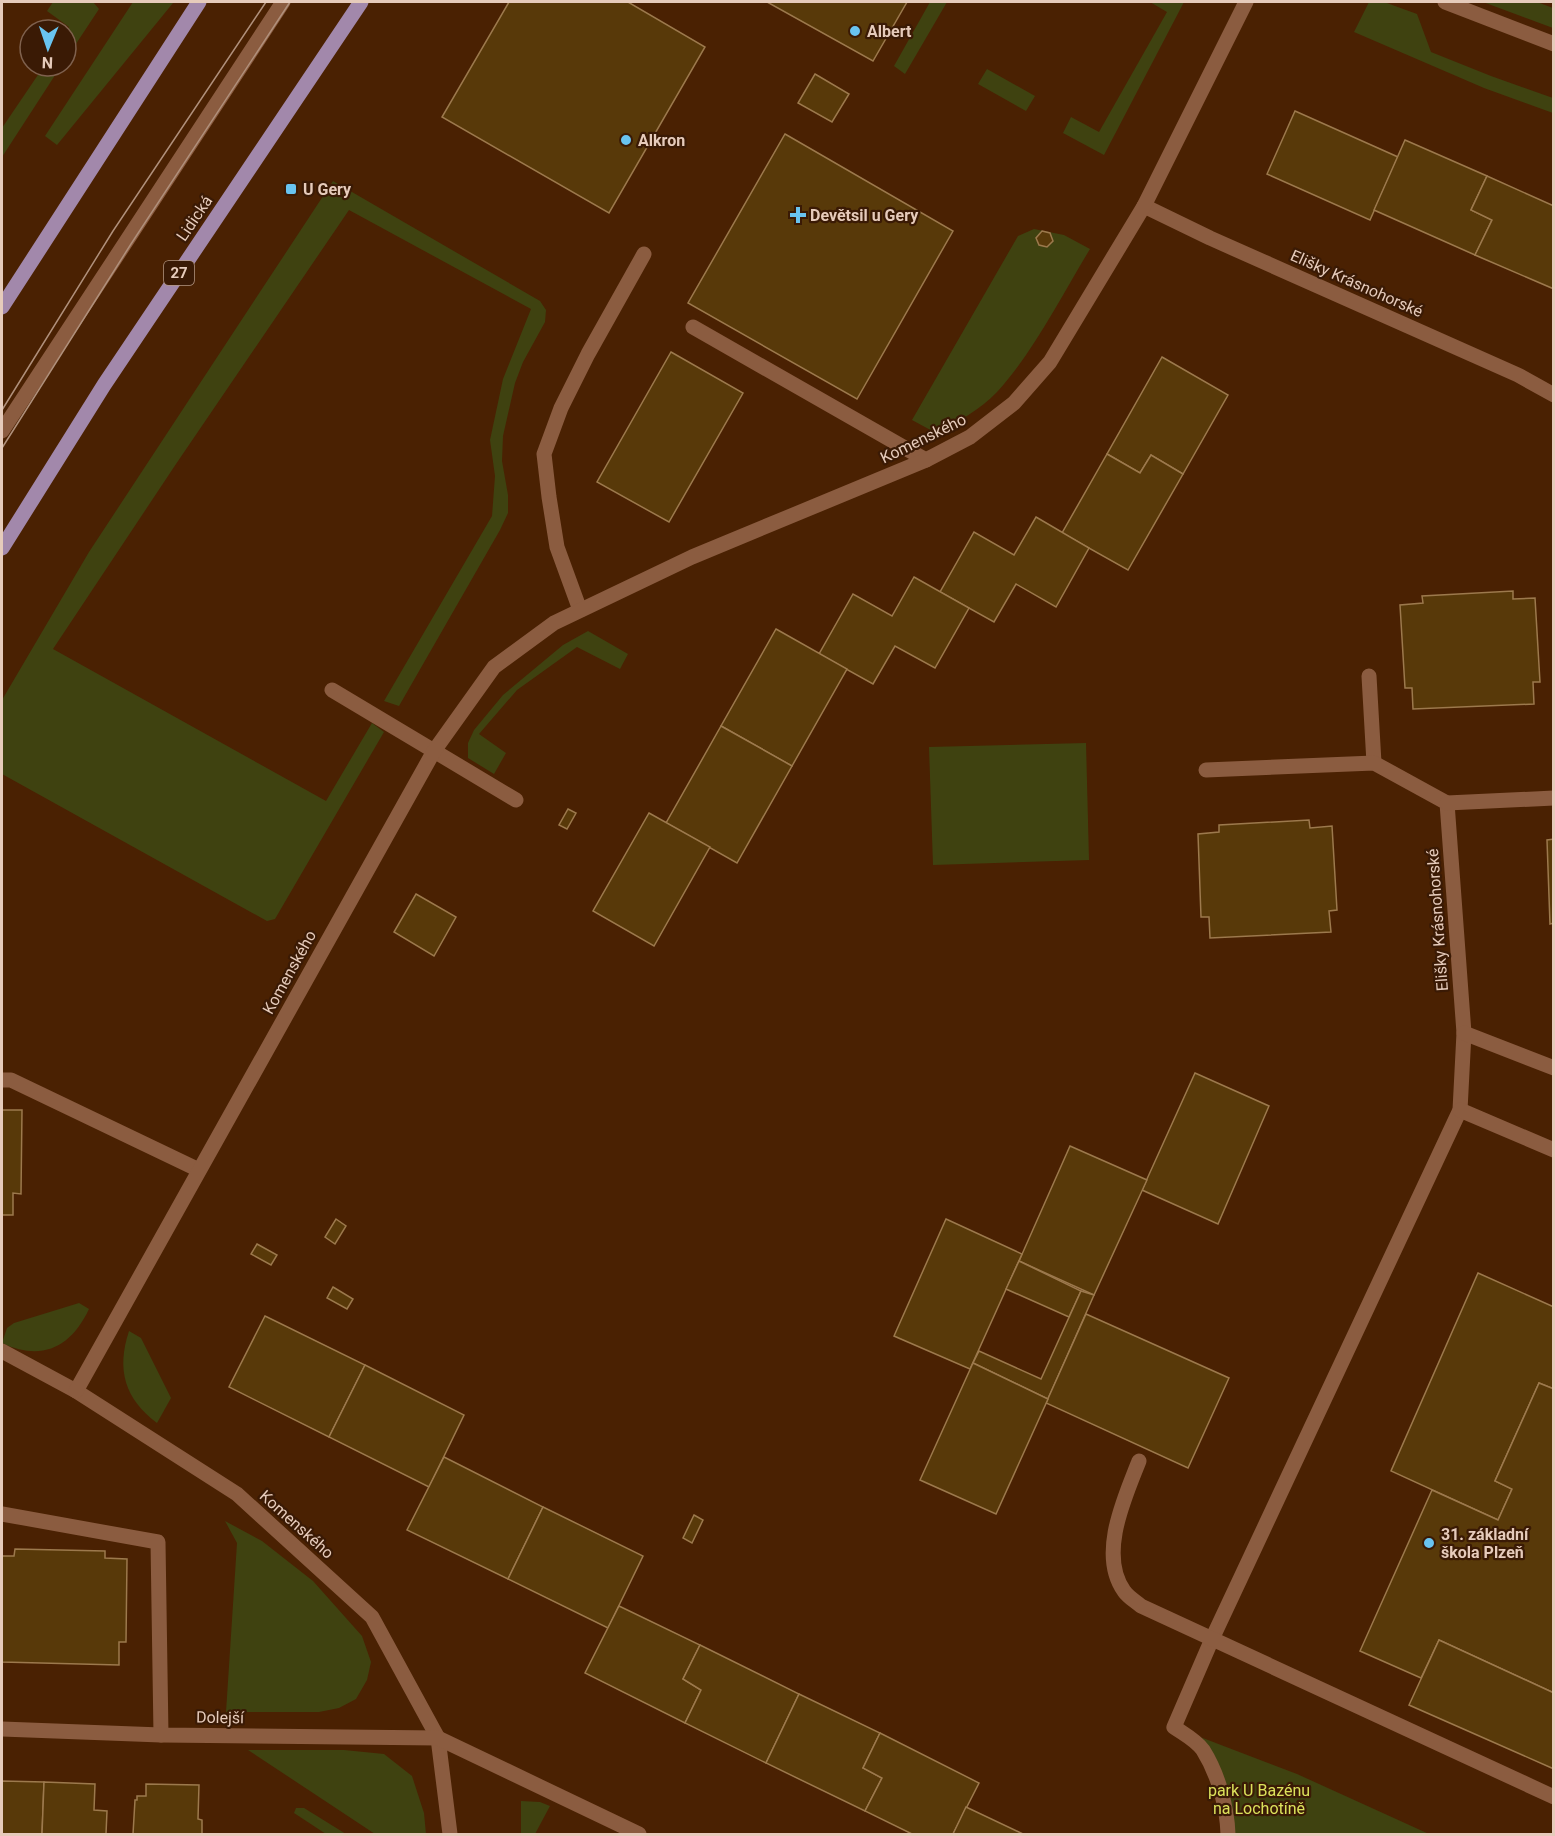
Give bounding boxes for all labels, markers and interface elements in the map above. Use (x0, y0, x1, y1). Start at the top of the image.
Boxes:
north arrow (18, 18, 78, 78)
place label: Albert (867, 22, 912, 41)
marker: Albert (848, 24, 862, 38)
text: N (42, 53, 53, 72)
place label: Alkron (638, 131, 685, 150)
marker: Alkron (619, 133, 633, 147)
place label: U Gery (303, 180, 352, 199)
marker: U Gery (284, 182, 298, 196)
street label: Lidická (172, 192, 216, 245)
place label: Devětsil u Gery (810, 206, 919, 225)
marker: Devětsil u Gery (791, 208, 805, 222)
street label: Elišky Krásnohorské (1288, 246, 1426, 321)
road number: 27 (164, 261, 194, 285)
street label: Komenského (877, 410, 969, 467)
street label: Elišky Krásnohorské (1423, 848, 1452, 992)
street label: Komenského (259, 927, 320, 1017)
street label: Komenského (256, 1486, 338, 1563)
place label: 31. základní škola Plzeň (1441, 1525, 1530, 1562)
marker: 31. základní škola Plzeň (1422, 1536, 1436, 1550)
street label: Dolejší (196, 1708, 245, 1727)
park label: park U Bazénu na Lochotíně (1208, 1781, 1310, 1818)

